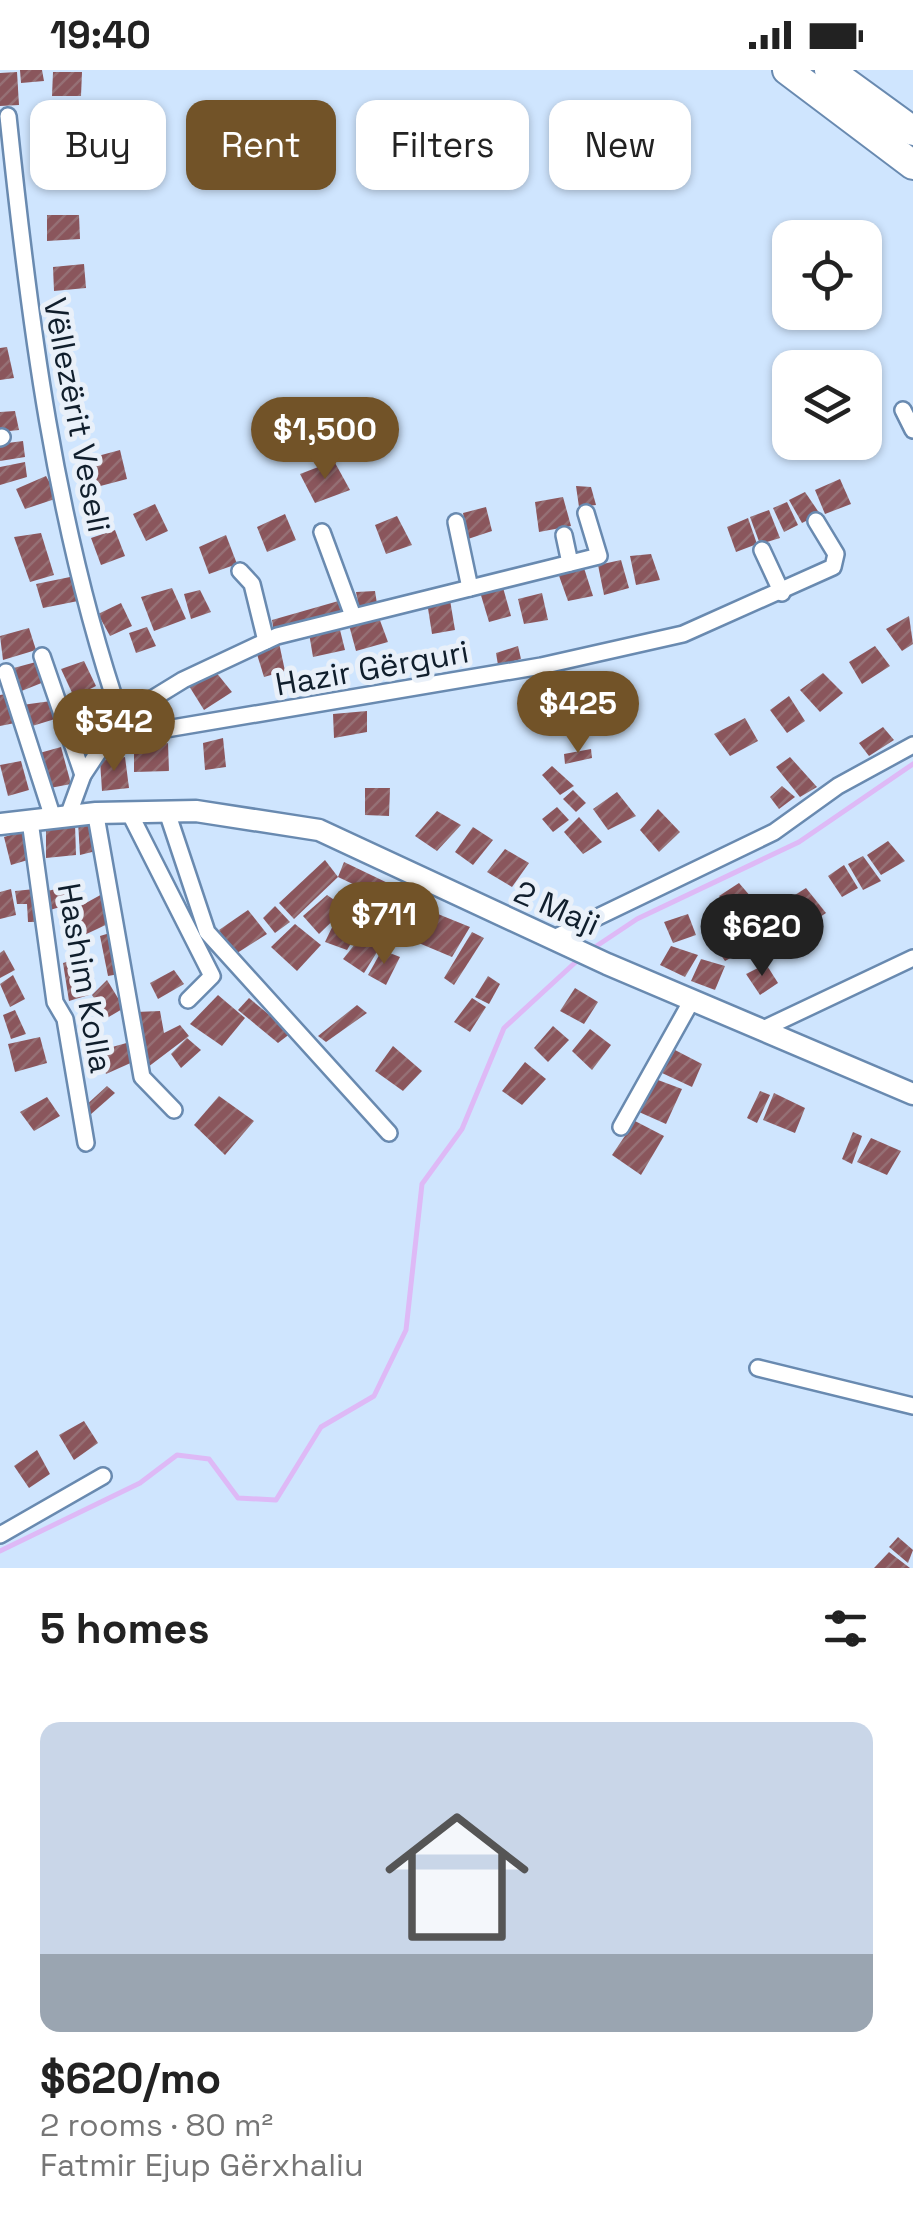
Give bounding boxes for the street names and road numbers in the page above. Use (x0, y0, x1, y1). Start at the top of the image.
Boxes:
street label: Vëllezërit Veseli (35, 294, 119, 536)
street label: Hazir Gërguri (272, 631, 472, 705)
street label: 2 Maji (508, 872, 606, 944)
street label: Hashim Kolla (49, 880, 121, 1076)

